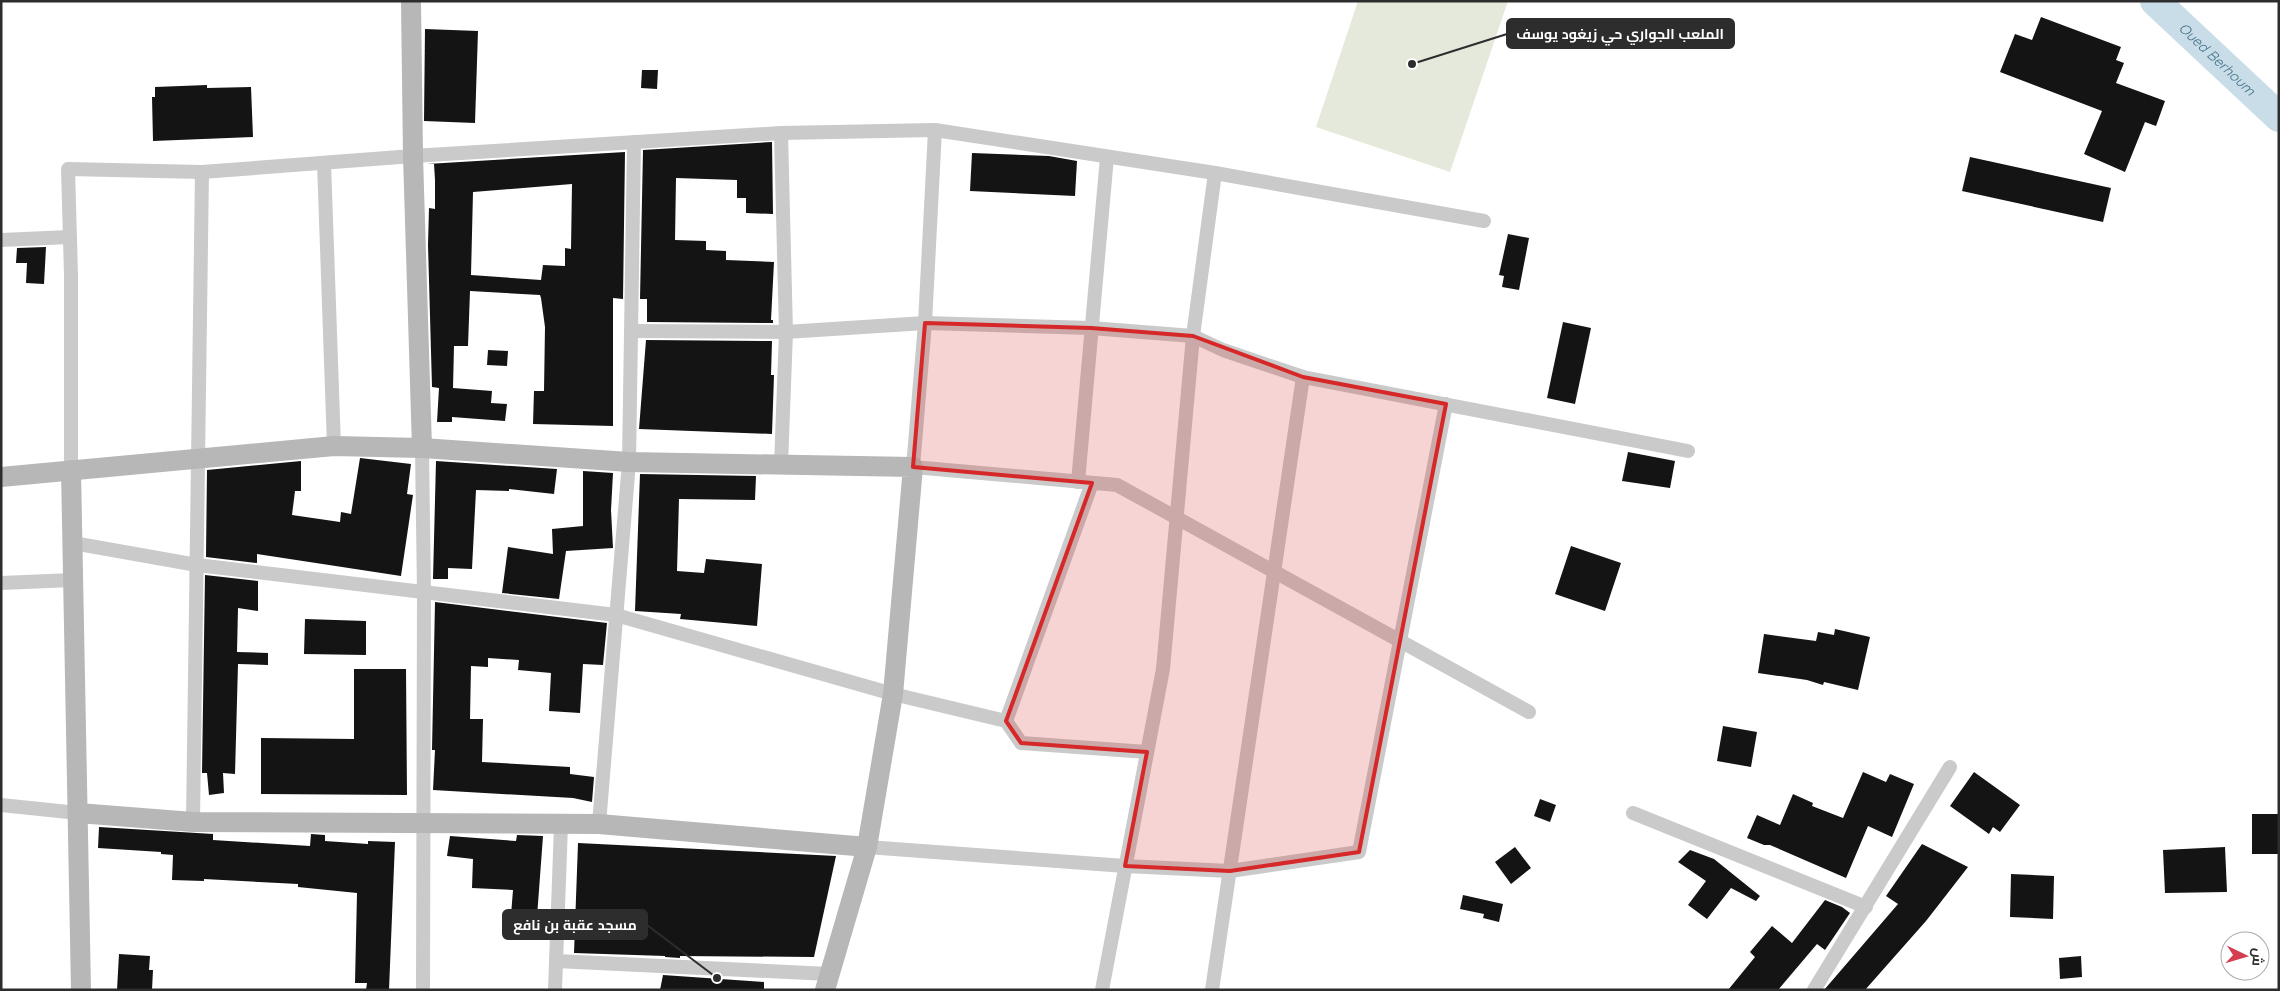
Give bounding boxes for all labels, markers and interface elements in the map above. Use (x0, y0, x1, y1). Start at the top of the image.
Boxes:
callout: الملعب الجواري حي زيغود يوسف (1507, 19, 1734, 48)
water label: Oued Berhoum (2175, 19, 2259, 99)
text: الملعب الجواري حي زيغود يوسف (1516, 25, 1724, 46)
callout: مسجد عقبة بن نافع (503, 910, 647, 939)
text: مسجد عقبة بن نافع (513, 916, 637, 935)
north arrow (2220, 931, 2270, 981)
text: ش (2248, 947, 2268, 967)

